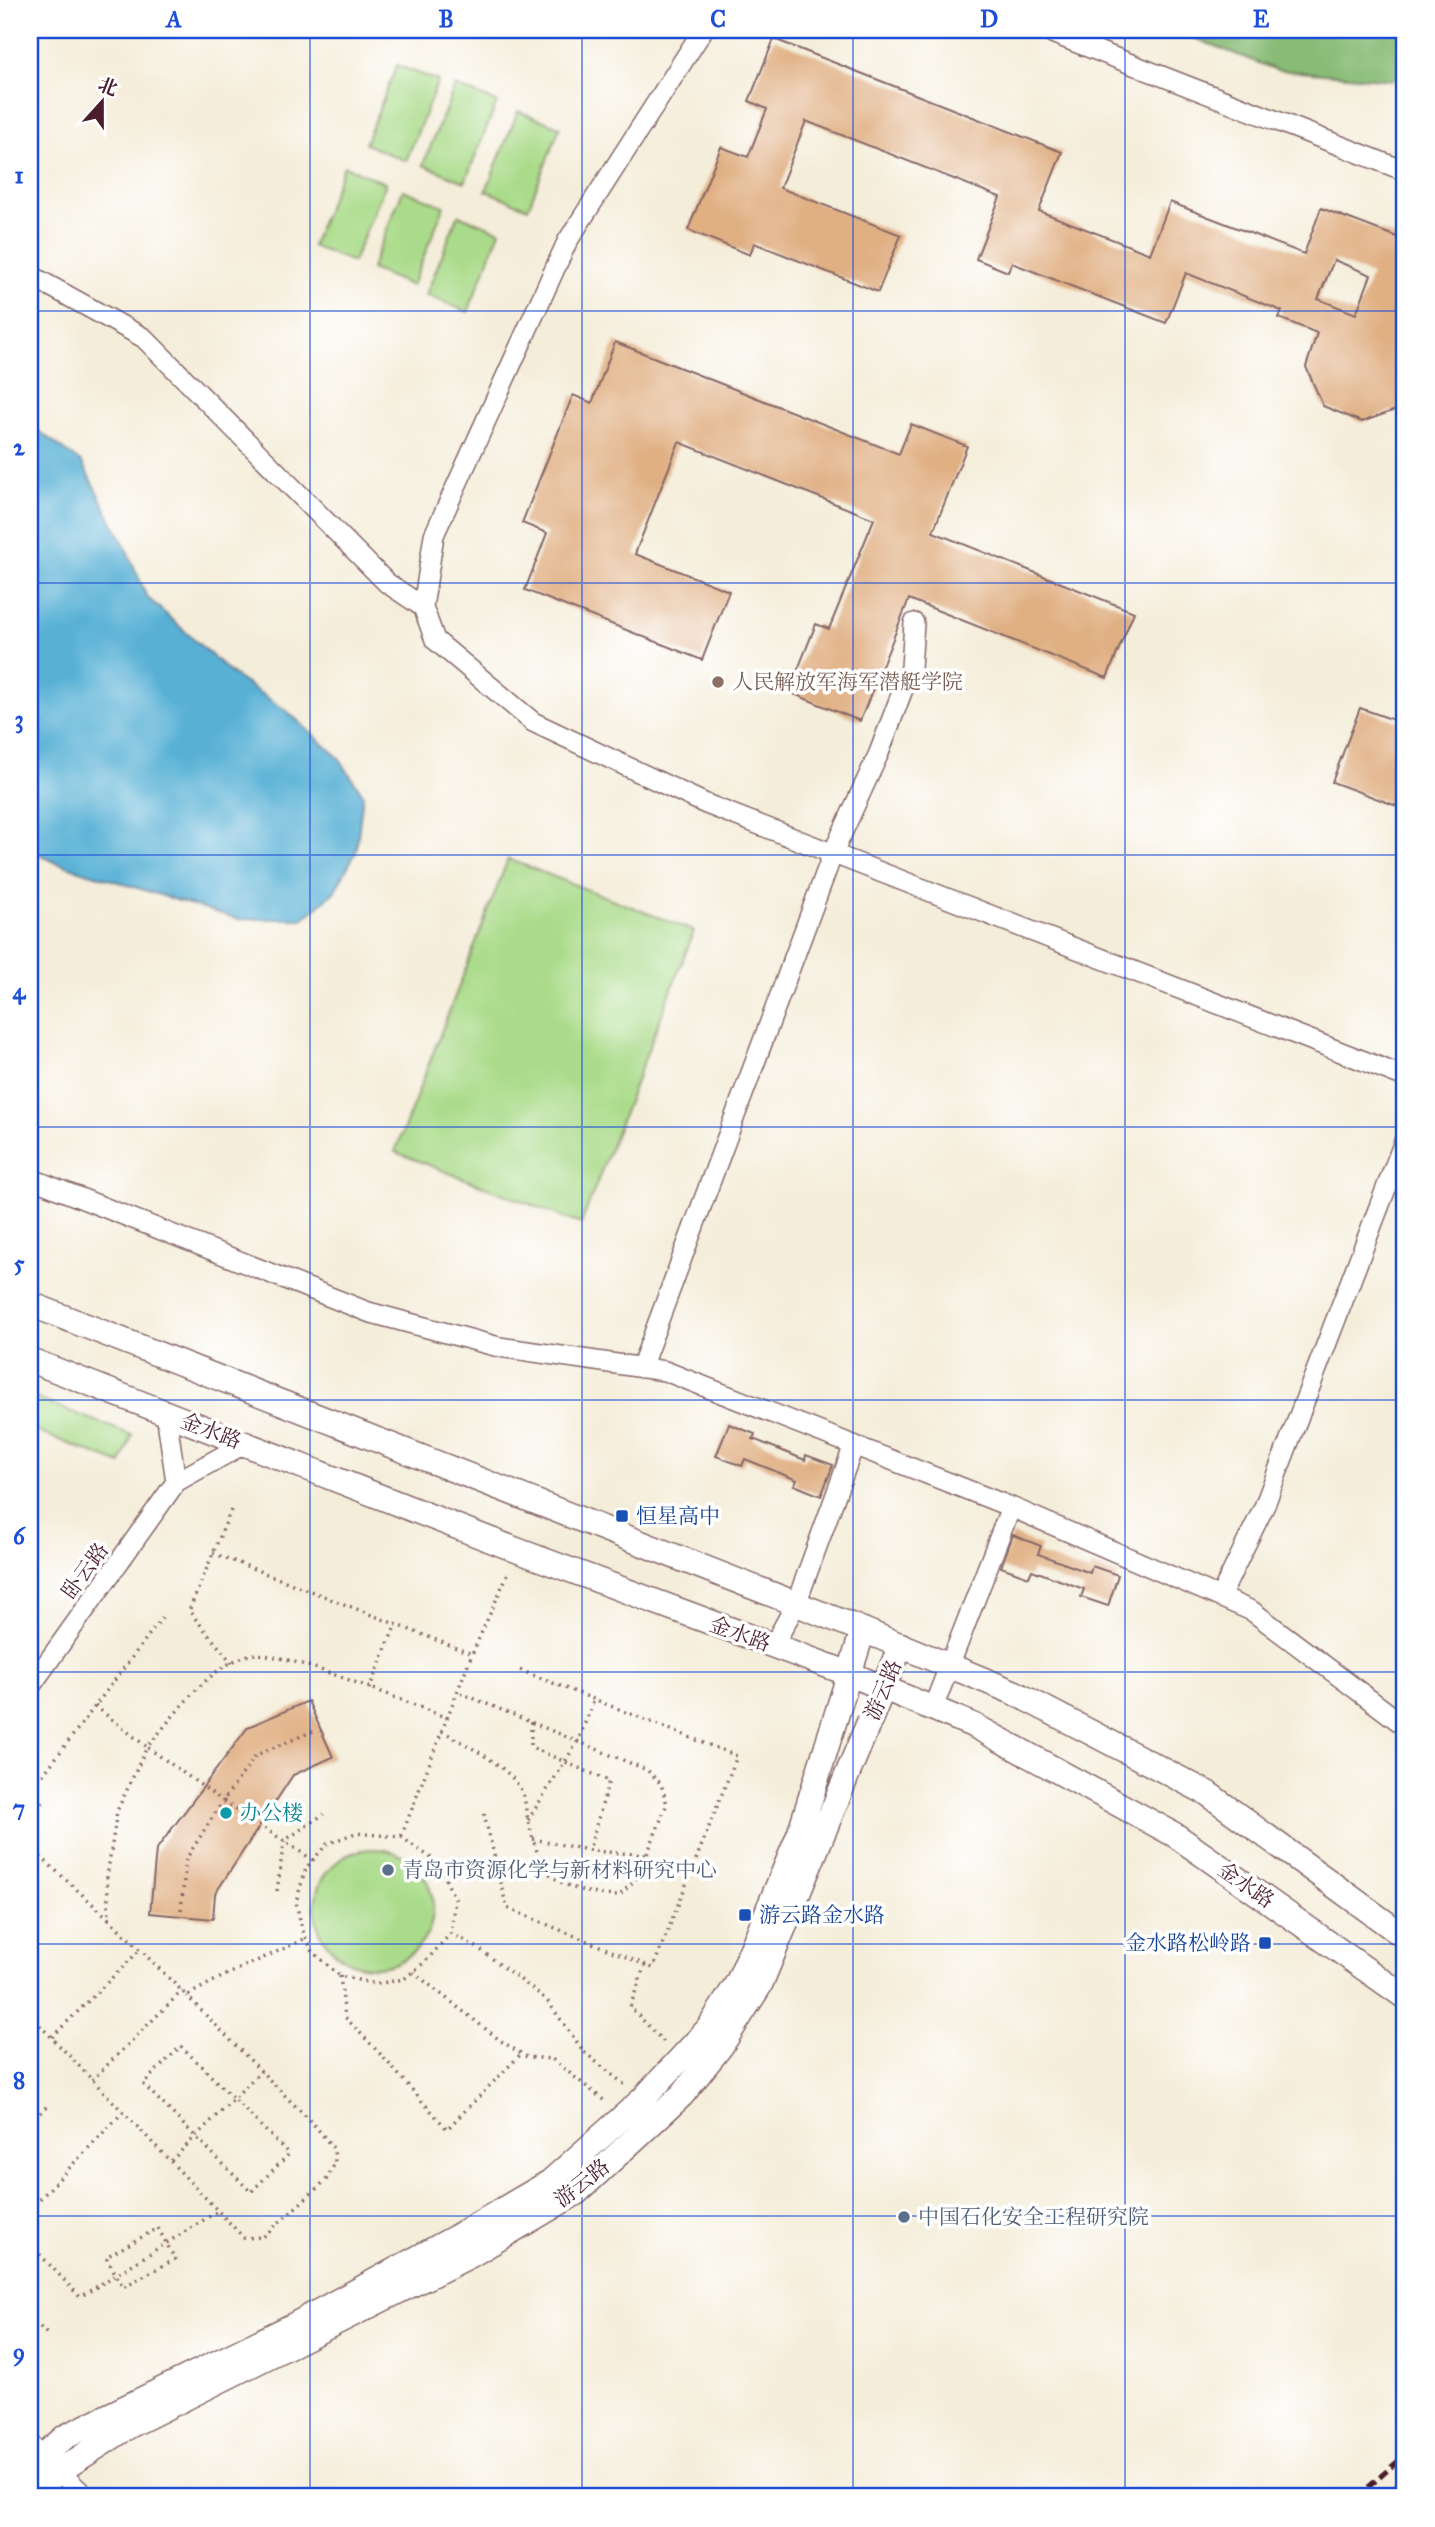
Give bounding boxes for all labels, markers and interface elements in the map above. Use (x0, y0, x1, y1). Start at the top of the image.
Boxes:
text: A (164, 5, 182, 33)
text: B (438, 5, 454, 33)
text: C (710, 5, 726, 33)
text: D (980, 5, 998, 33)
text: E (1253, 5, 1270, 33)
north arrow (66, 66, 136, 136)
text: 北 (95, 72, 121, 101)
text: 1 (14, 161, 24, 189)
text: 2 (13, 433, 25, 461)
place label: 人民解放军海军潜艇学院 (732, 669, 963, 695)
marker: 人民解放军海军潜艇学院 (710, 674, 726, 690)
text: 3 (14, 705, 24, 734)
text: 4 (13, 977, 27, 1005)
text: 5 (14, 1249, 25, 1277)
street label: 金水路 (177, 1408, 245, 1454)
place label: 恒星高中 (636, 1503, 720, 1529)
marker: 恒星高中 (614, 1508, 630, 1524)
text: 6 (13, 1522, 26, 1550)
street label: 卧云路 (56, 1538, 114, 1604)
street label: 金水路 (706, 1611, 774, 1657)
street label: 游云路 (859, 1656, 907, 1724)
text: 7 (13, 1794, 25, 1822)
place label: 办公楼 (240, 1800, 303, 1826)
marker: 办公楼 (218, 1805, 234, 1821)
street label: 金水路 (1213, 1856, 1279, 1914)
place label: 青岛市资源化学与新材料研究中心 (402, 1857, 717, 1883)
marker: 青岛市资源化学与新材料研究中心 (380, 1862, 396, 1878)
place label: 游云路金水路 (759, 1902, 885, 1928)
marker: 游云路金水路 (737, 1907, 753, 1923)
place label: 金水路松岭路 (1125, 1930, 1251, 1956)
marker: 金水路松岭路 (1257, 1935, 1273, 1951)
text: 8 (13, 2066, 25, 2094)
street label: 游云路 (549, 2153, 615, 2213)
place label: 中国石化安全工程研究院 (918, 2204, 1149, 2230)
marker: 中国石化安全工程研究院 (896, 2209, 912, 2225)
text: 9 (13, 2338, 25, 2367)

